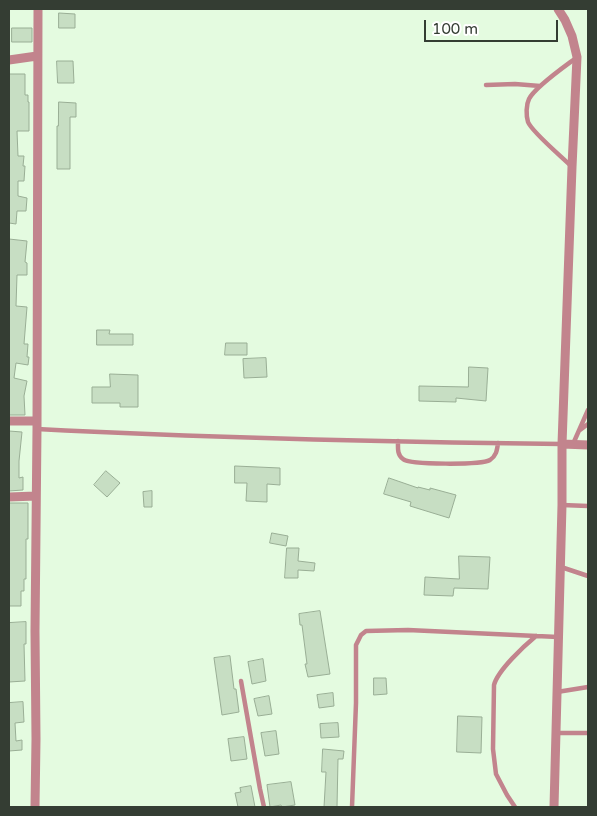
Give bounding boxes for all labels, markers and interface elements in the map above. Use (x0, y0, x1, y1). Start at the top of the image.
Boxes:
scale bar (427, 10, 561, 42)
text: 100 m (432, 20, 478, 38)

